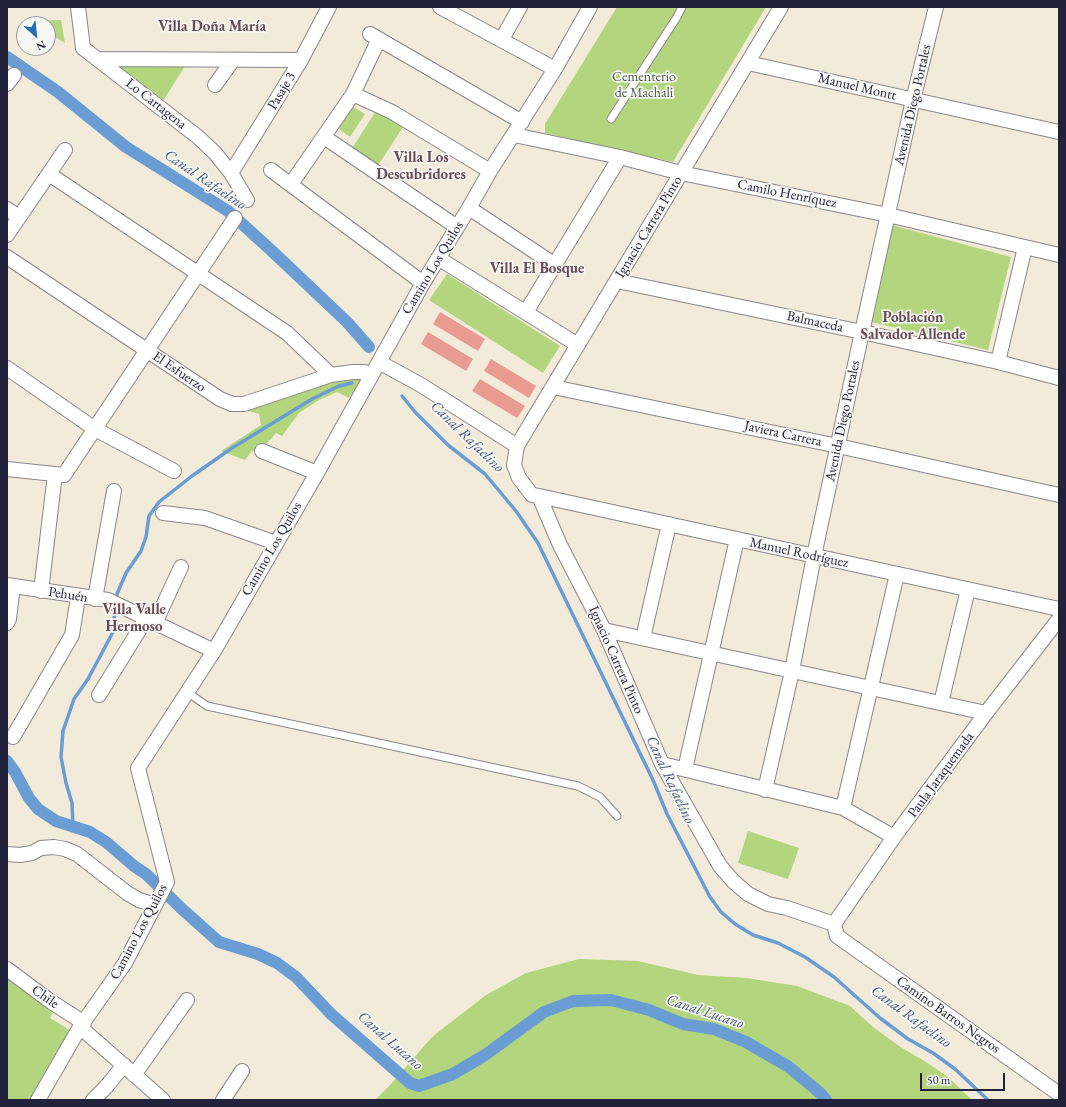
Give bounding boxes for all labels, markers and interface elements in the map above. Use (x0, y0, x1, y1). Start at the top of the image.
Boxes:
north arrow (16, 16, 56, 56)
district label: Villa Doña María (158, 18, 266, 36)
text: N (34, 38, 48, 54)
street label: Avenida Diego Portales (891, 43, 935, 167)
street label: Pasaje 3 (264, 69, 300, 113)
park label: Cementerio de Machali (612, 69, 676, 102)
street label: Manuel Montt (816, 70, 898, 104)
street label: Lo Cartagena (122, 75, 190, 133)
water label: Canal Rafaelino (161, 146, 249, 214)
district label: Villa Los Descubridores (376, 149, 466, 184)
street label: Ignacio Carrera Pinto (612, 173, 686, 281)
street label: Camilo Henríquez (736, 176, 838, 212)
street label: Camino Los Quilos (399, 218, 467, 318)
district label: Villa El Bosque (490, 260, 584, 278)
street label: Balmaceda (785, 308, 845, 336)
district label: Población Salvador Allende (861, 309, 965, 344)
street label: El Esfuerzo (149, 348, 209, 396)
street label: Avenida Diego Portales (822, 359, 864, 483)
water label: Canal Rafaelino (427, 398, 507, 476)
street label: Javiera Carrera (743, 418, 823, 450)
street label: Camino Los Quilos (238, 499, 306, 599)
street label: Manuel Rodríguez (748, 534, 850, 572)
street label: Pehuén (47, 584, 89, 606)
district label: Villa Valle Hermoso (102, 601, 166, 636)
street label: Ignacio Carrera Pinto (585, 604, 647, 716)
street label: Paula Jaraquemada (904, 729, 978, 821)
water label: Canal Rafaelino (642, 733, 698, 827)
street label: Camino Los Quilos (107, 881, 171, 983)
street label: Camino Barros Negros (893, 973, 1003, 1057)
street label: Chile (28, 982, 62, 1012)
water label: Canal Rafaelino (867, 982, 955, 1052)
water label: Canal Lucano (664, 991, 746, 1033)
water label: Canal Lucano (354, 1008, 426, 1074)
scale bar (922, 1065, 1007, 1091)
text: 50 m (927, 1072, 950, 1088)

